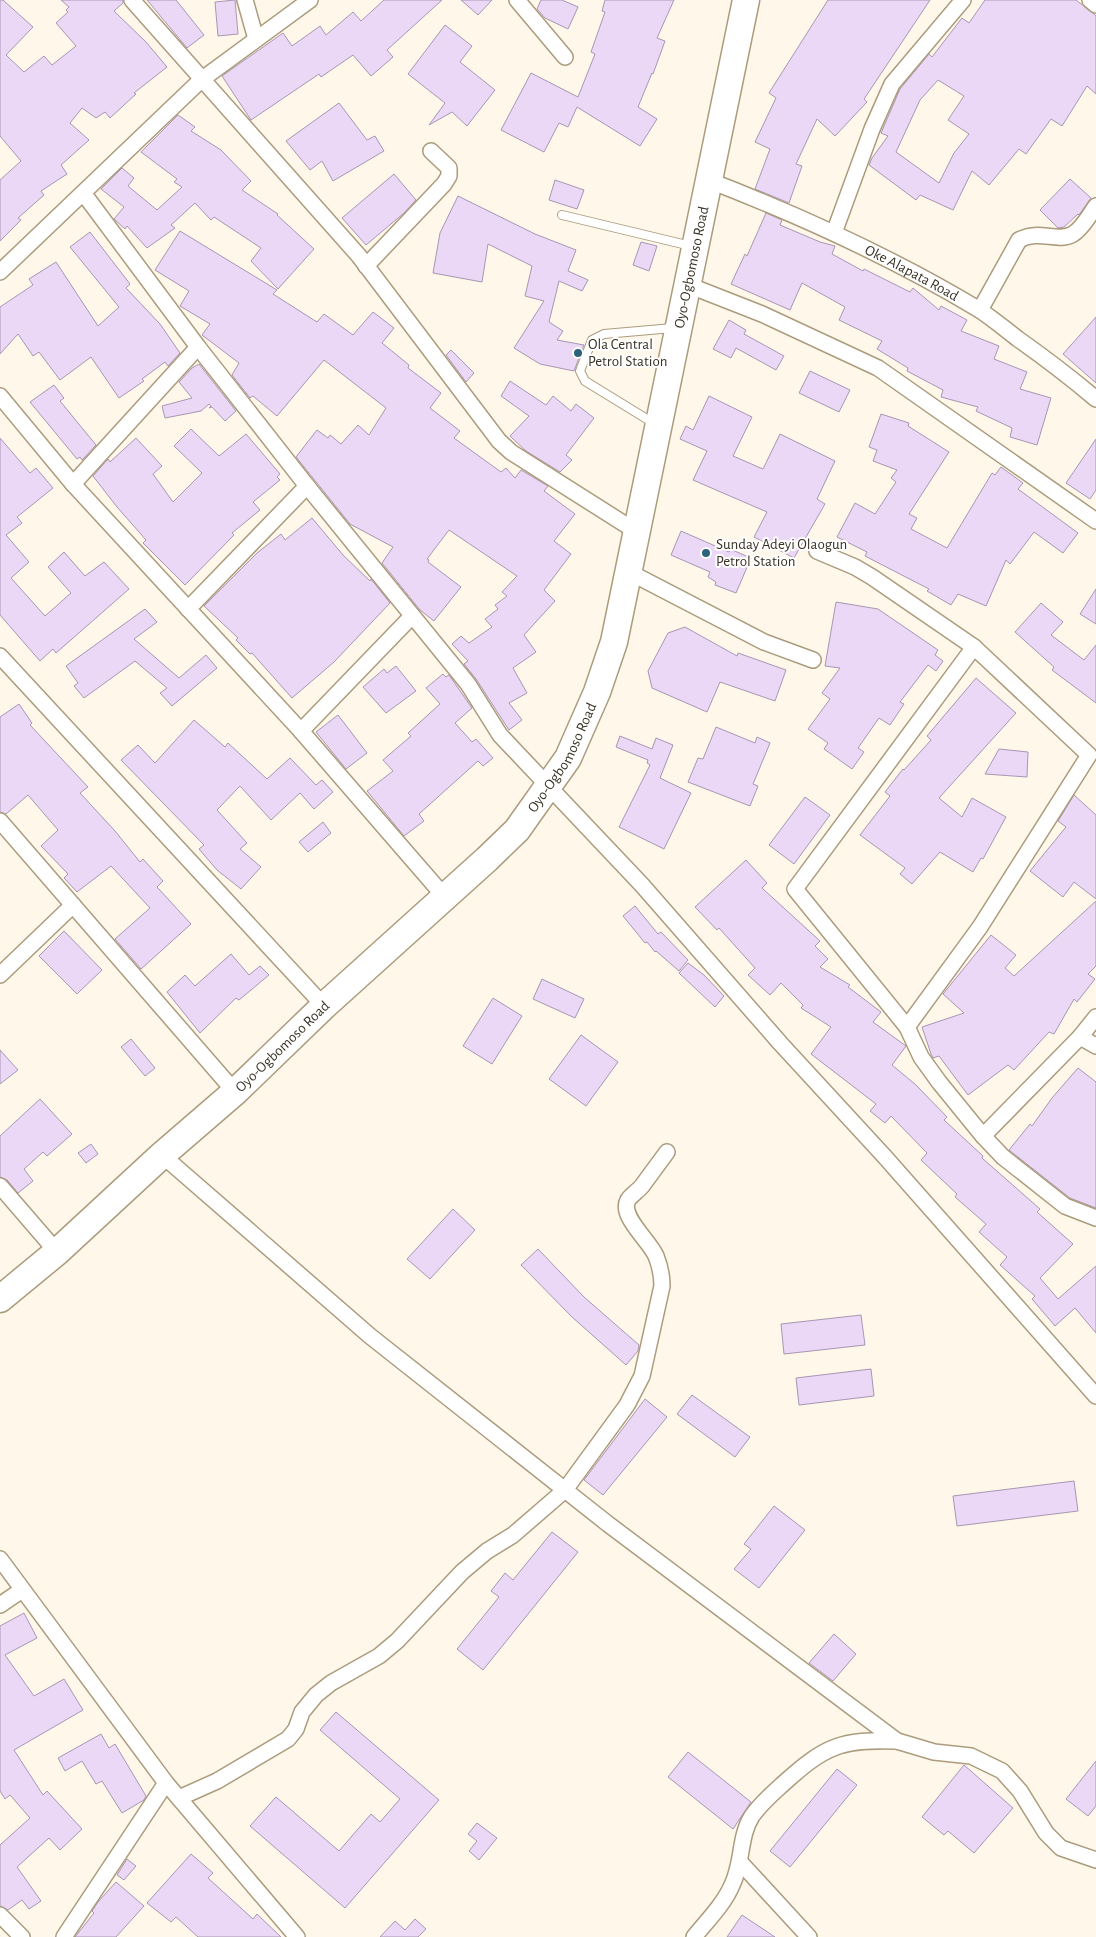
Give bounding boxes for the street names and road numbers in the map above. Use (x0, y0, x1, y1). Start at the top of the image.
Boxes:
street label: Oyo-Ogbomoso Road (672, 205, 711, 330)
street label: Oke Alapata Road (862, 242, 961, 304)
street label: Oyo-Ogbomoso Road (525, 700, 599, 815)
street label: Oyo-Ogbomoso Road (233, 998, 333, 1095)

